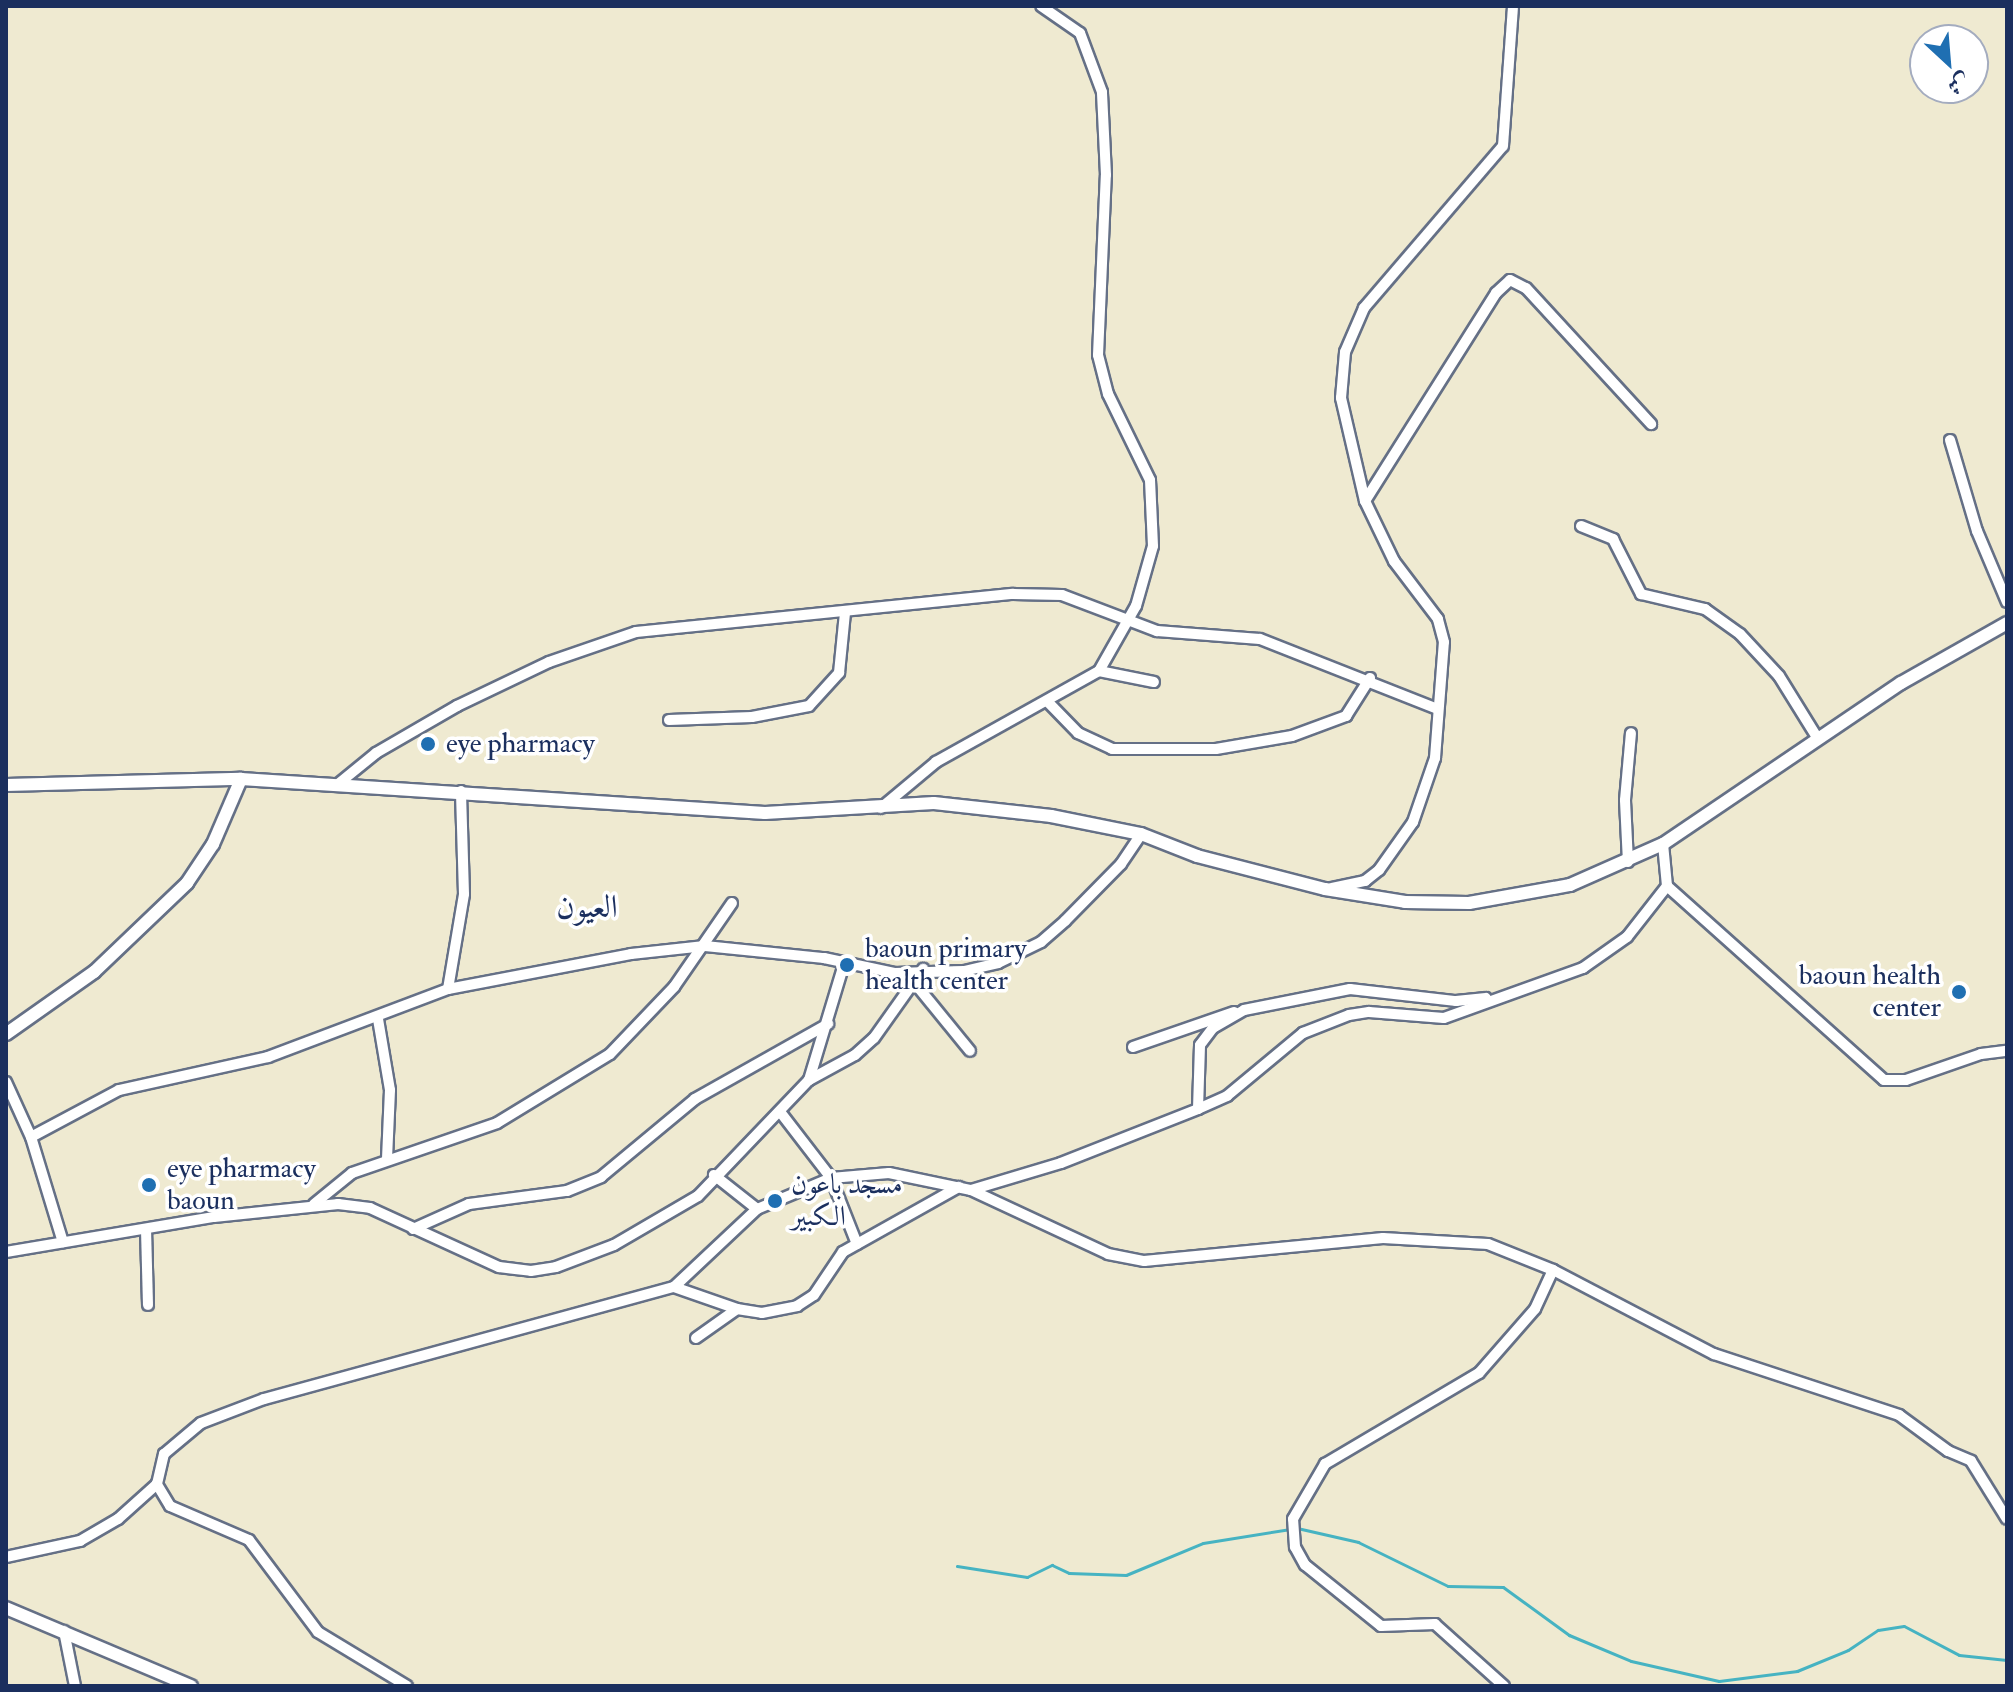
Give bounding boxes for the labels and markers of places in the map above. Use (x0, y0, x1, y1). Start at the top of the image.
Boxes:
place label: eye pharmacy (446, 727, 595, 761)
marker: eye pharmacy (417, 733, 439, 755)
place label: baoun primary health center (865, 932, 1026, 998)
marker: baoun primary health center (836, 954, 858, 976)
place label: baoun health center (1799, 959, 1941, 1025)
marker: baoun health center (1948, 981, 1970, 1003)
place label: eye pharmacy baoun (167, 1152, 316, 1218)
place label: مسجد باعون الكبير (791, 1168, 903, 1234)
marker: eye pharmacy baoun (138, 1174, 160, 1196)
marker: مسجد باعون الكبير (766, 1192, 784, 1210)

